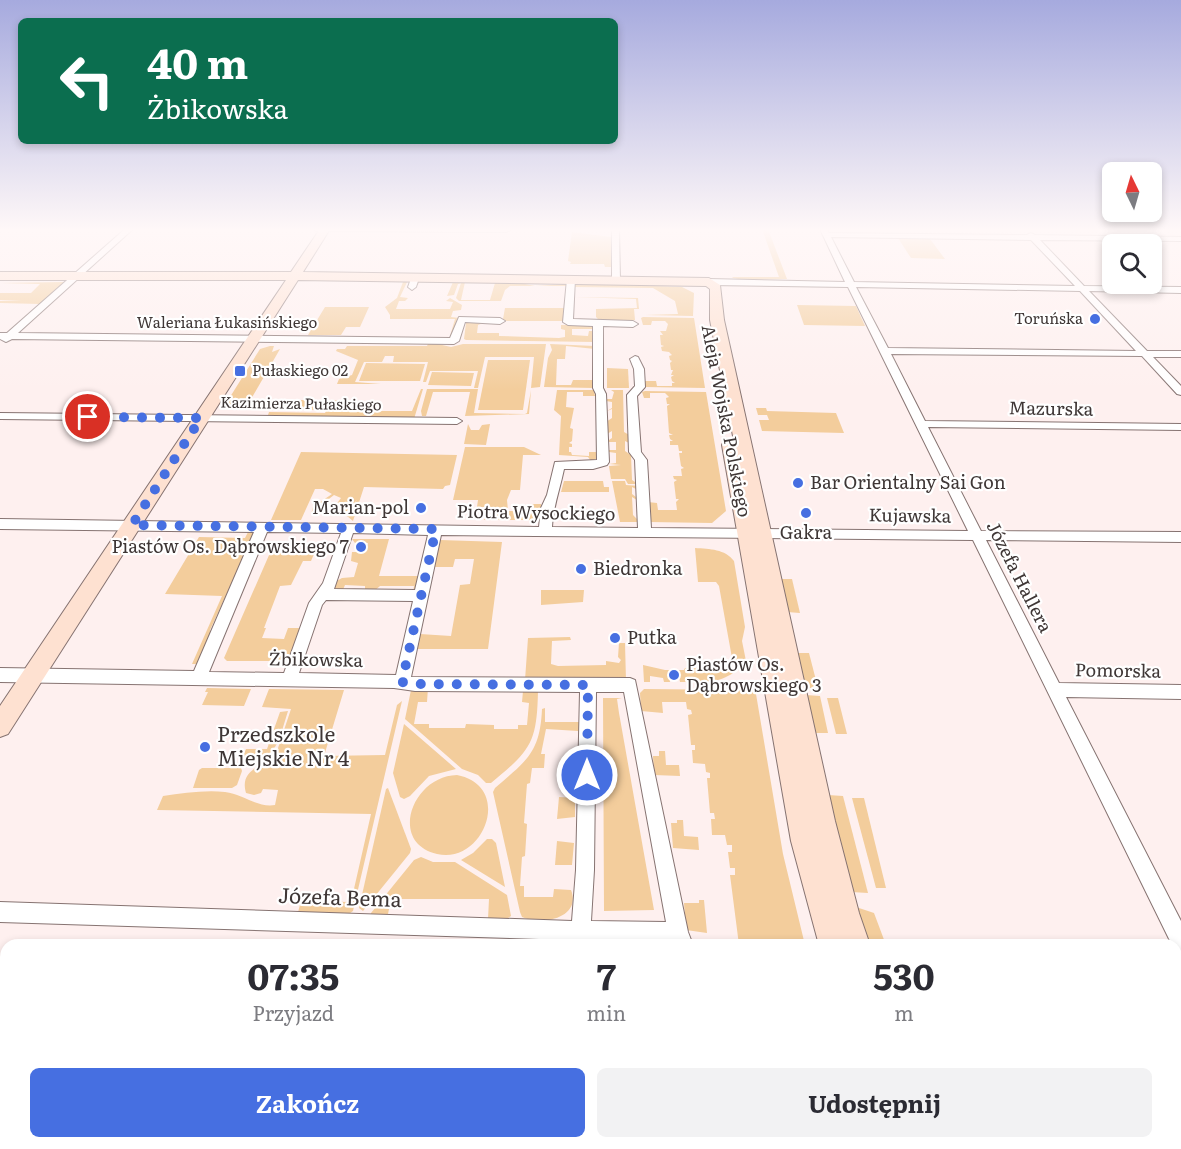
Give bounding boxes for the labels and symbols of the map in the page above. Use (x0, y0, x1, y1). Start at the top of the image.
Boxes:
north arrow (1102, 162, 1162, 222)
place label: Toruńska (1014, 306, 1084, 329)
street label: Waleriana Łukasińskiego (137, 310, 318, 333)
marker: Toruńska (1088, 312, 1102, 326)
street label: Aleja Wojska Polskiego (696, 322, 759, 519)
place label: Pułaskiego 02 (252, 358, 349, 381)
marker: Pułaskiego 02 (233, 364, 247, 378)
street label: Kazimierza Pułaskiego (220, 390, 382, 415)
pin (62, 391, 113, 442)
street label: Mazurska (1008, 393, 1094, 422)
place label: Bar Orientalny Sai Gon (810, 468, 1006, 495)
marker: Bar Orientalny Sai Gon (791, 476, 805, 490)
place label: Marian-pol (312, 493, 409, 520)
street label: Piotra Wysockiego (456, 497, 616, 526)
street label: Kujawska (868, 500, 952, 529)
marker: Marian-pol (414, 501, 428, 515)
marker: Gakra (799, 506, 813, 520)
street label: Józefa Hallera (981, 516, 1060, 637)
place label: Gakra (780, 518, 832, 545)
place label: Piastów Os. Dąbrowskiego 7 (111, 532, 349, 559)
marker: Piastów Os. Dąbrowskiego 7 (354, 540, 368, 554)
place label: Biedronka (593, 554, 683, 581)
marker: Biedronka (574, 562, 588, 576)
place label: Putka (627, 623, 677, 650)
marker: Putka (608, 631, 622, 645)
street label: Żbikowska (269, 644, 364, 673)
place label: Piastów Os. Dąbrowskiego 3 (686, 650, 822, 698)
street label: Pomorska (1075, 655, 1162, 684)
marker: Piastów Os. Dąbrowskiego 3 (667, 668, 681, 682)
place label: Przedszkole Miejskie Nr 4 (217, 717, 350, 772)
marker: Przedszkole Miejskie Nr 4 (198, 740, 212, 754)
position arrow (555, 743, 619, 807)
street label: Józefa Bema (278, 878, 403, 913)

